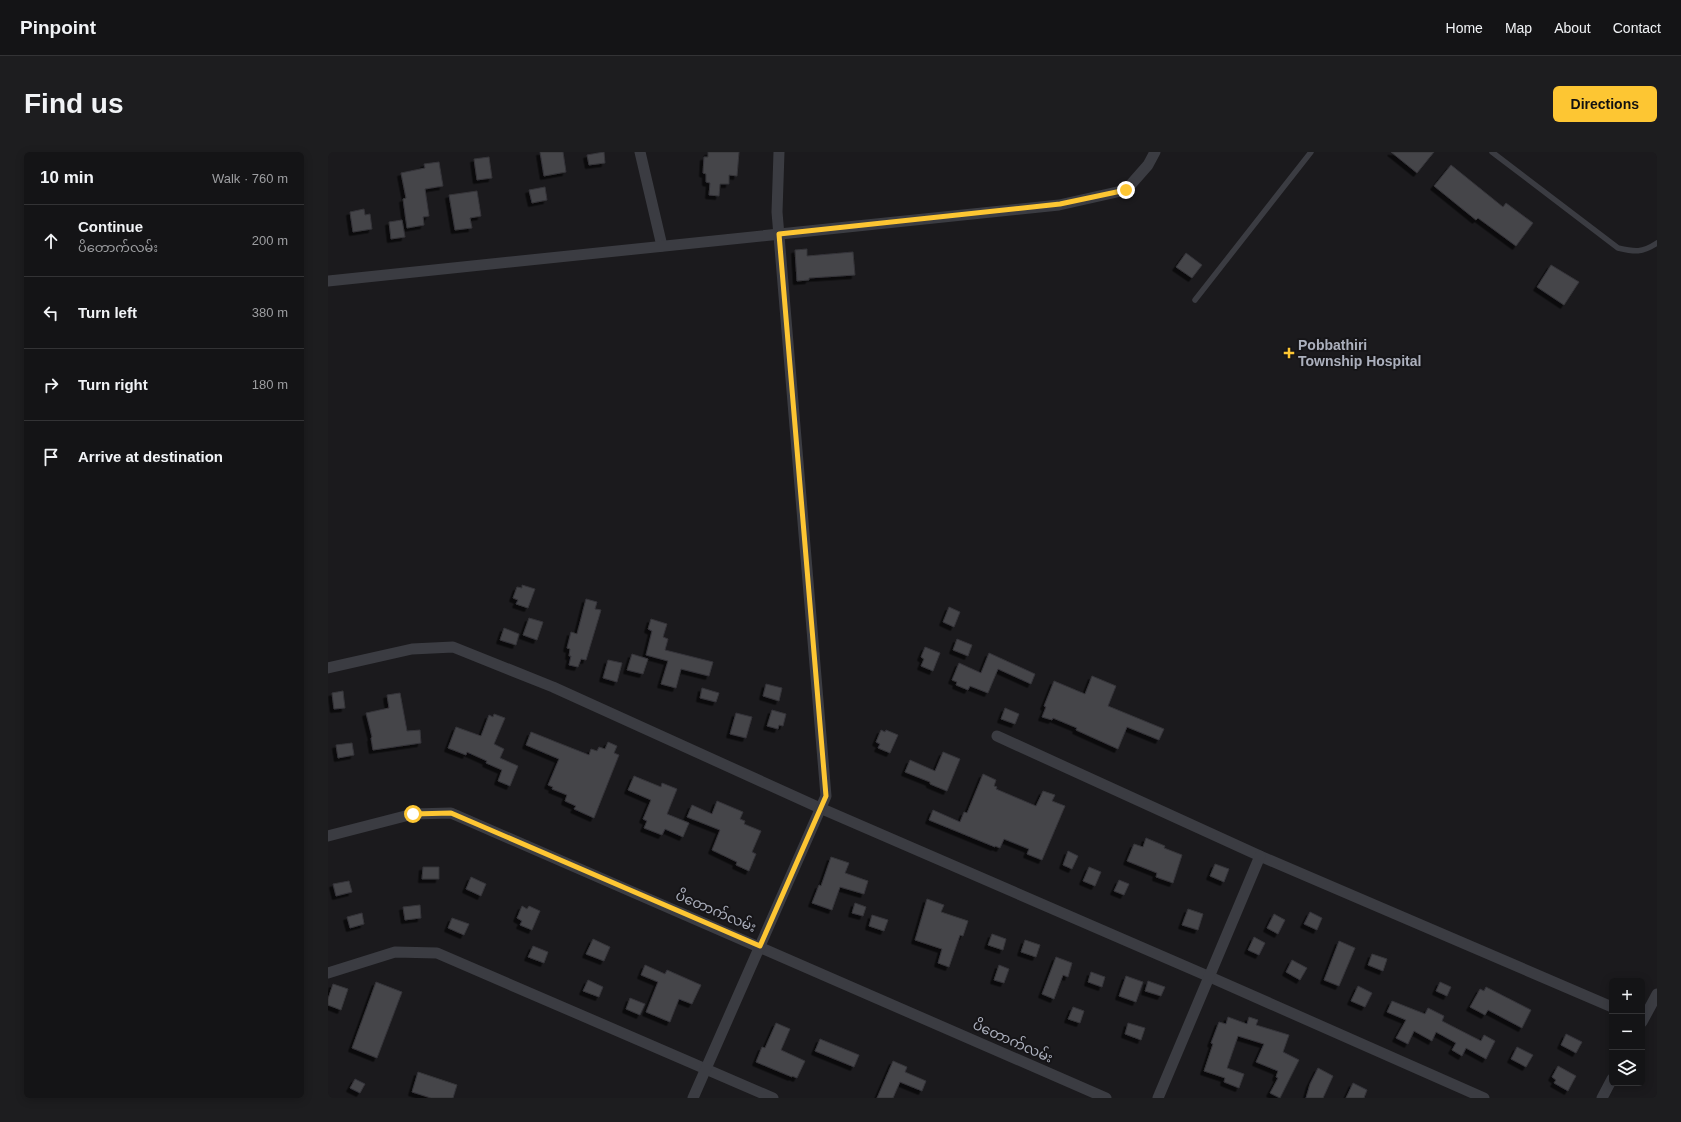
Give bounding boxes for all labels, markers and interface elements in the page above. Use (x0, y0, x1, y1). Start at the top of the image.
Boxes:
text: Pinpoint (20, 17, 96, 38)
text: Home (1446, 20, 1483, 36)
text: Map (1505, 20, 1532, 36)
text: About (1554, 20, 1591, 36)
text: Contact (1613, 20, 1661, 36)
button: Directions (1553, 86, 1657, 122)
text: Find us (24, 88, 124, 119)
text: 10 min (40, 168, 94, 187)
text: Walk · 760 m (212, 171, 288, 186)
route end (1117, 181, 1135, 199)
text: Continue (78, 218, 143, 235)
icon: ahead (40, 230, 62, 252)
text: 200 m (252, 233, 288, 248)
text: ပိတောက်လမ်း (78, 240, 158, 255)
icon: left (40, 302, 62, 324)
text: Turn left (78, 304, 137, 321)
text: 380 m (252, 305, 288, 320)
place label: Pobbathiri Township Hospital (1298, 337, 1421, 369)
marker: Pobbathiri Township Hospital (1283, 347, 1295, 359)
icon: right (40, 374, 62, 396)
text: Turn right (78, 376, 148, 393)
text: 180 m (252, 377, 288, 392)
icon: arrive (40, 446, 62, 468)
text: Arrive at destination (78, 448, 223, 465)
route start (404, 805, 422, 823)
street label: ပိတောက်လမ်း (673, 885, 760, 935)
map controls (1609, 978, 1645, 1086)
button: + (1609, 978, 1645, 1014)
street label: ပိတောက်လမ်း (970, 1014, 1056, 1066)
button: − (1609, 1014, 1645, 1050)
button: layers (1609, 1050, 1645, 1086)

